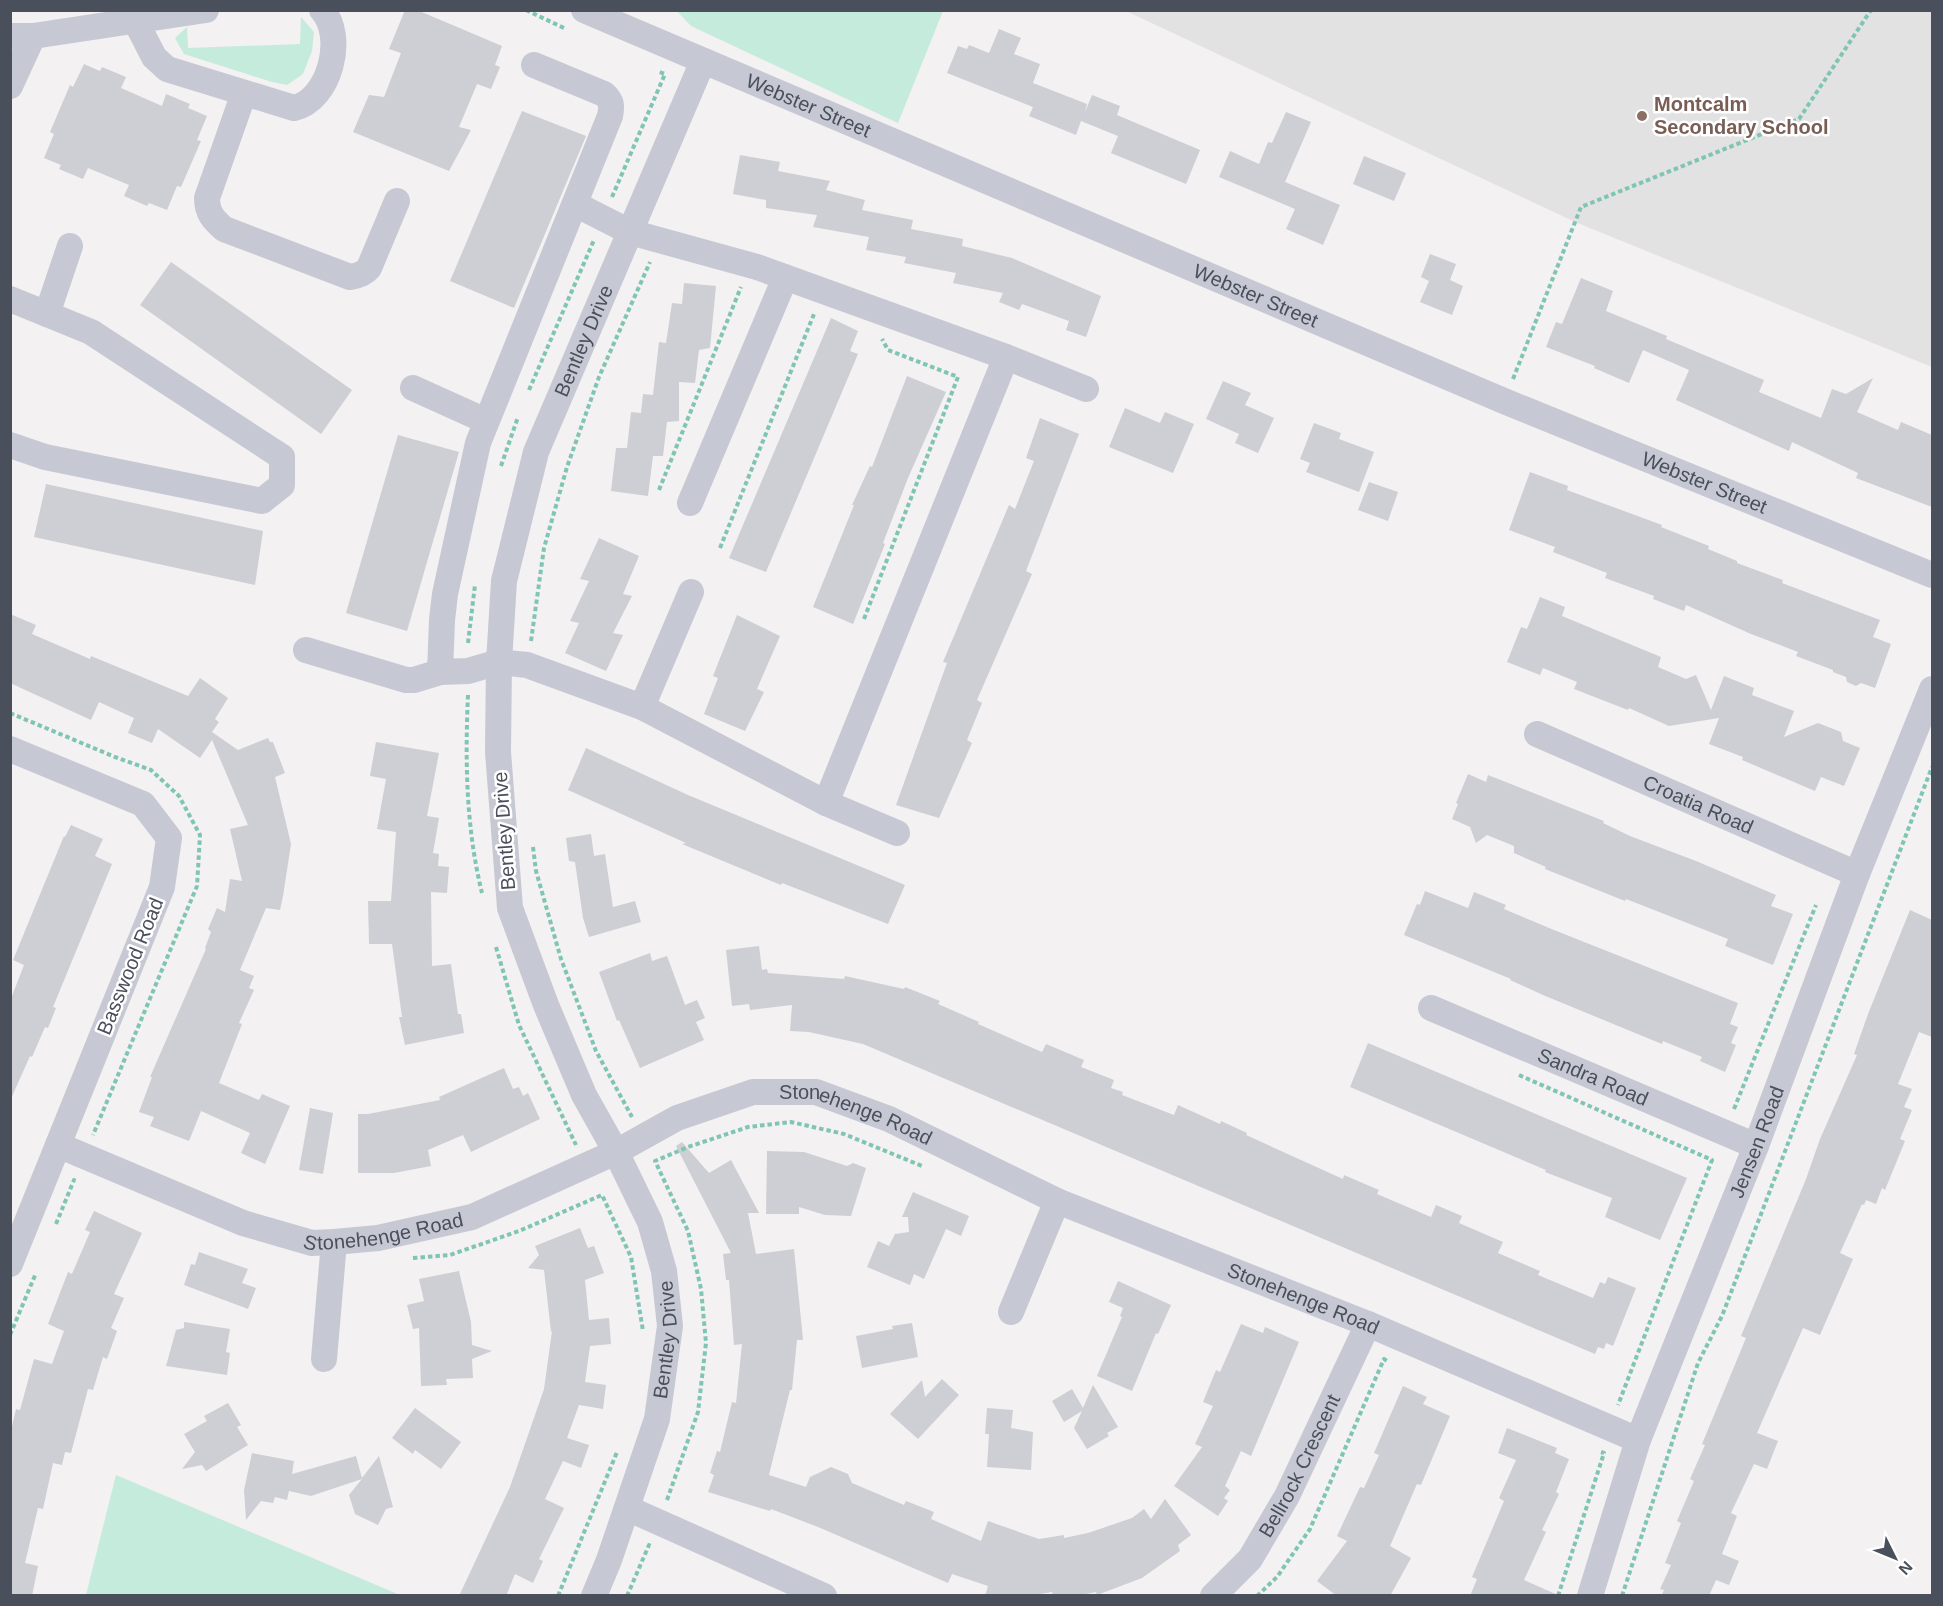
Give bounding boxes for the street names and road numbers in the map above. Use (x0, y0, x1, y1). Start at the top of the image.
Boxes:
street label: Webster Street (743, 69, 875, 142)
street label: Webster Street (1190, 259, 1322, 332)
street label: Bentley Drive (550, 282, 617, 400)
street label: Webster Street (1639, 447, 1771, 518)
street label: Bentley Drive (489, 771, 519, 891)
street label: Croatia Road (1640, 771, 1757, 838)
street label: Basswood Road (93, 894, 167, 1038)
street label: Sandra Road (1534, 1044, 1652, 1110)
street label: Stonehenge Road (779, 1081, 936, 1149)
street label: Jensen Road (1725, 1083, 1788, 1201)
street label: Stonehenge Road (301, 1208, 465, 1255)
street label: Stonehenge Road (1224, 1259, 1383, 1339)
street label: Bentley Drive (649, 1279, 681, 1400)
street label: Bellrock Crescent (1254, 1390, 1344, 1541)

